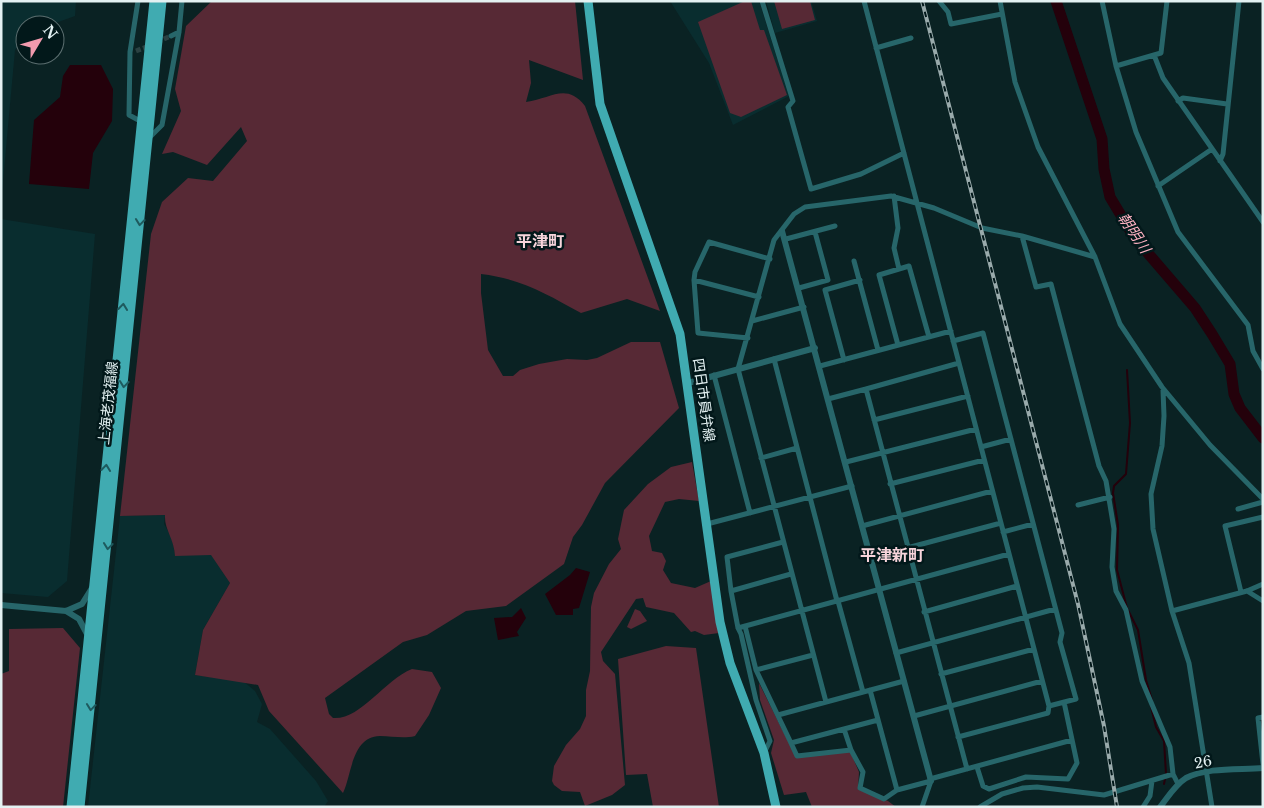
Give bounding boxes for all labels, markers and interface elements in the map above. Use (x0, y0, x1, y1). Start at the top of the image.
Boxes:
north arrow (15, 15, 65, 65)
text: N (39, 21, 61, 43)
water label: 朝明川 (1114, 209, 1156, 258)
one-way arrow (134, 219, 145, 227)
district label: 平津町 (516, 231, 564, 251)
one-way arrow (117, 302, 128, 310)
street label: 四日市員弁線 (689, 357, 719, 443)
street label: 上海老茂福線 (95, 360, 121, 446)
one-way arrow (119, 380, 130, 388)
one-way arrow (100, 464, 111, 472)
one-way arrow (103, 542, 114, 550)
district label: 平津新町 (860, 545, 924, 565)
one-way arrow (86, 704, 97, 712)
street label: 26 (1193, 752, 1213, 772)

